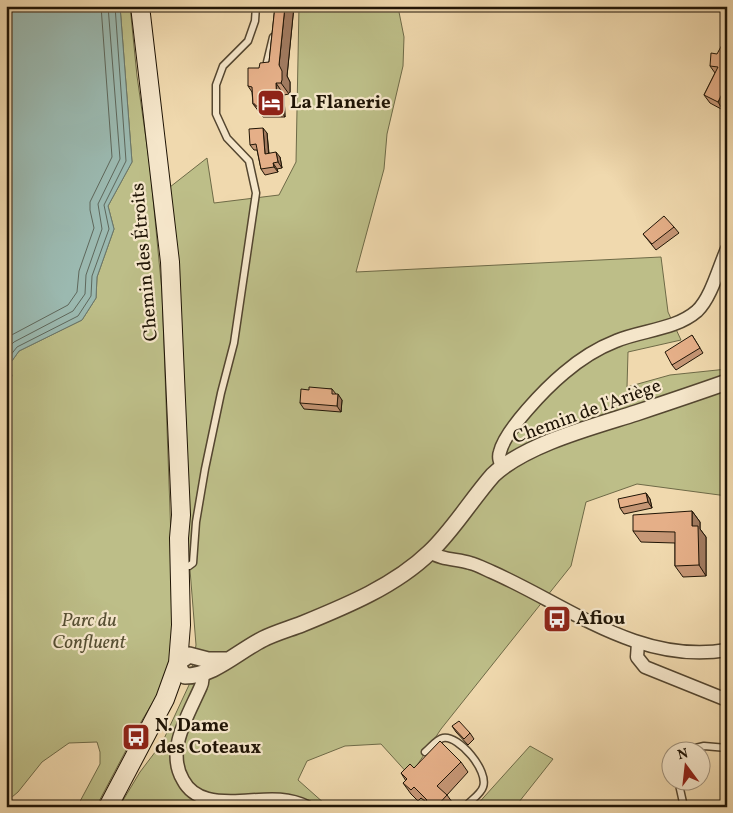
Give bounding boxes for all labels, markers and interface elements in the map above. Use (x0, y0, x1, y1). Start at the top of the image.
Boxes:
hotel icon: La Flanerie (256, 88, 286, 118)
place label: La Flanerie (290, 90, 391, 116)
street label: Chemin des Étroits (125, 182, 165, 342)
street label: Chemin de l'Ariège (509, 373, 665, 451)
bus stop icon: Afiou (542, 604, 572, 634)
place label: Afiou (576, 606, 626, 632)
park label: Parc du Confluent (52, 608, 127, 656)
place label: N. Dame des Coteaux (155, 713, 262, 761)
bus stop icon: N. Dame des Coteaux (121, 722, 151, 752)
north arrow (660, 740, 710, 790)
text: N (676, 744, 690, 765)

